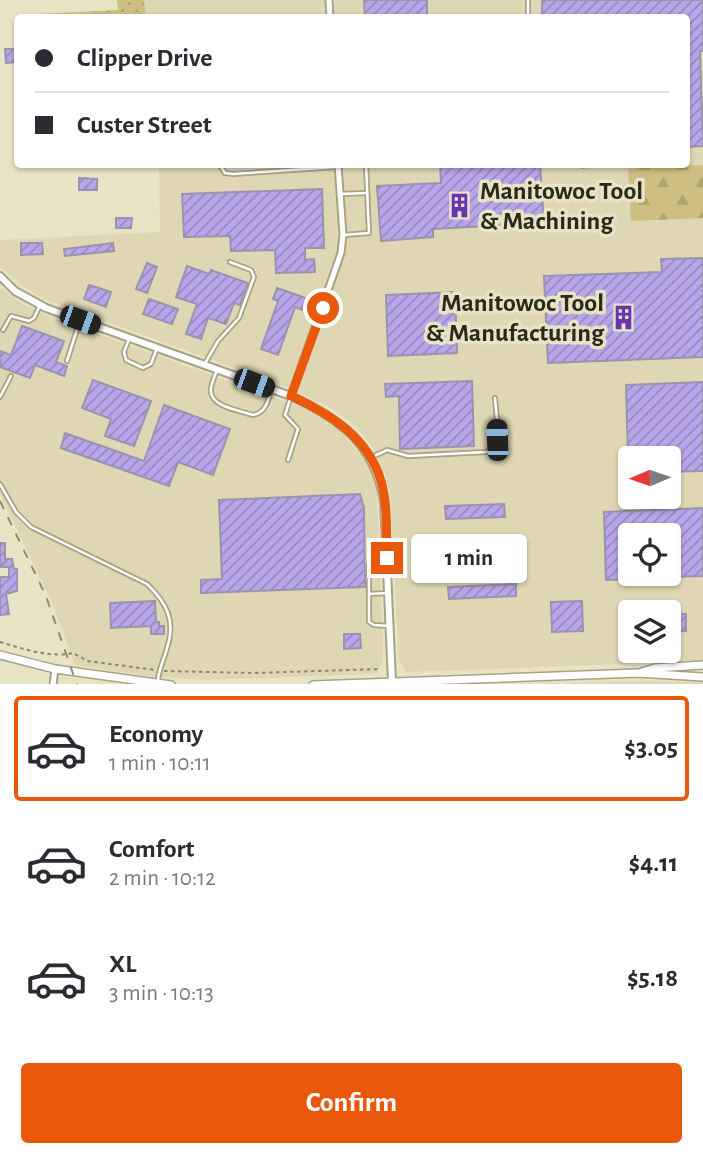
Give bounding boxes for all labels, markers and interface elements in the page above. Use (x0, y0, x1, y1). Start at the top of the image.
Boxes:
text: Clipper Drive (77, 45, 213, 71)
text: Custer Street (77, 112, 212, 138)
place label: Manitowoc Tool & Machining (480, 178, 643, 234)
building icon: Manitowoc Tool & Machining (446, 191, 474, 219)
place label: Manitowoc Tool & Manufacturing (426, 290, 605, 346)
route start (307, 292, 339, 324)
car (57, 303, 104, 337)
building icon: Manitowoc Tool & Manufacturing (610, 303, 638, 331)
car (231, 366, 278, 400)
car (486, 419, 509, 461)
north arrow (618, 446, 681, 509)
map controls (618, 446, 681, 663)
button: locate (618, 523, 681, 586)
callout: 1 min (412, 534, 527, 582)
route end (371, 542, 403, 574)
text: 1 min (445, 547, 493, 570)
button: layers (618, 600, 681, 663)
icon: car (25, 717, 88, 780)
text: Economy (109, 721, 203, 747)
text: $3.05 (624, 735, 678, 761)
text: 1 min · 10:11 (109, 752, 211, 775)
icon: car (25, 832, 88, 895)
text: Comfort (109, 836, 194, 862)
text: $4.11 (629, 850, 678, 876)
text: 2 min · 10:12 (109, 867, 216, 890)
icon: car (25, 947, 88, 1010)
text: XL (109, 951, 136, 977)
text: $5.18 (627, 965, 678, 991)
text: 3 min · 10:13 (109, 982, 214, 1005)
button: Confirm (21, 1063, 682, 1143)

